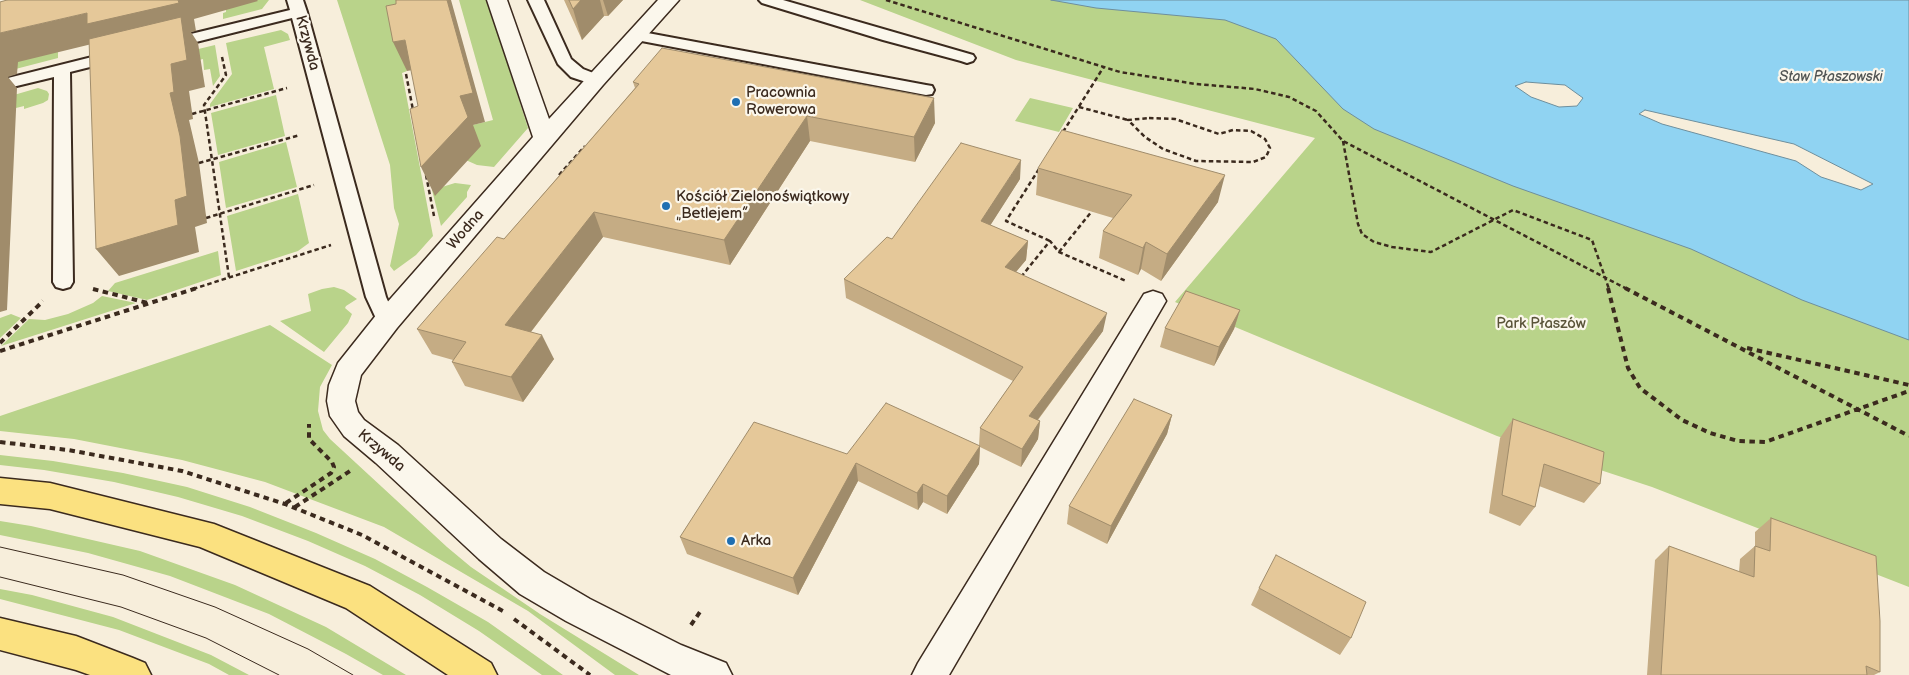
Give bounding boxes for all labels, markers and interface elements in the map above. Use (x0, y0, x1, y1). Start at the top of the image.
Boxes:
street label: Krzywda (291, 13, 323, 73)
water label: Staw Płaszowski (1779, 69, 1883, 85)
place label: Pracownia Rowerowa (746, 84, 816, 119)
marker: Pracownia Rowerowa (730, 96, 742, 108)
place label: Kościół Zielonoświątkowy „Betlejem” (676, 188, 849, 223)
marker: Kościół Zielonoświątkowy „Betlejem” (660, 200, 672, 212)
street label: Wodna (444, 206, 488, 254)
park label: Park Płaszów (1496, 315, 1586, 333)
street label: Krzywda (354, 426, 408, 476)
place label: Arka (741, 532, 771, 550)
marker: Arka (725, 535, 737, 547)

